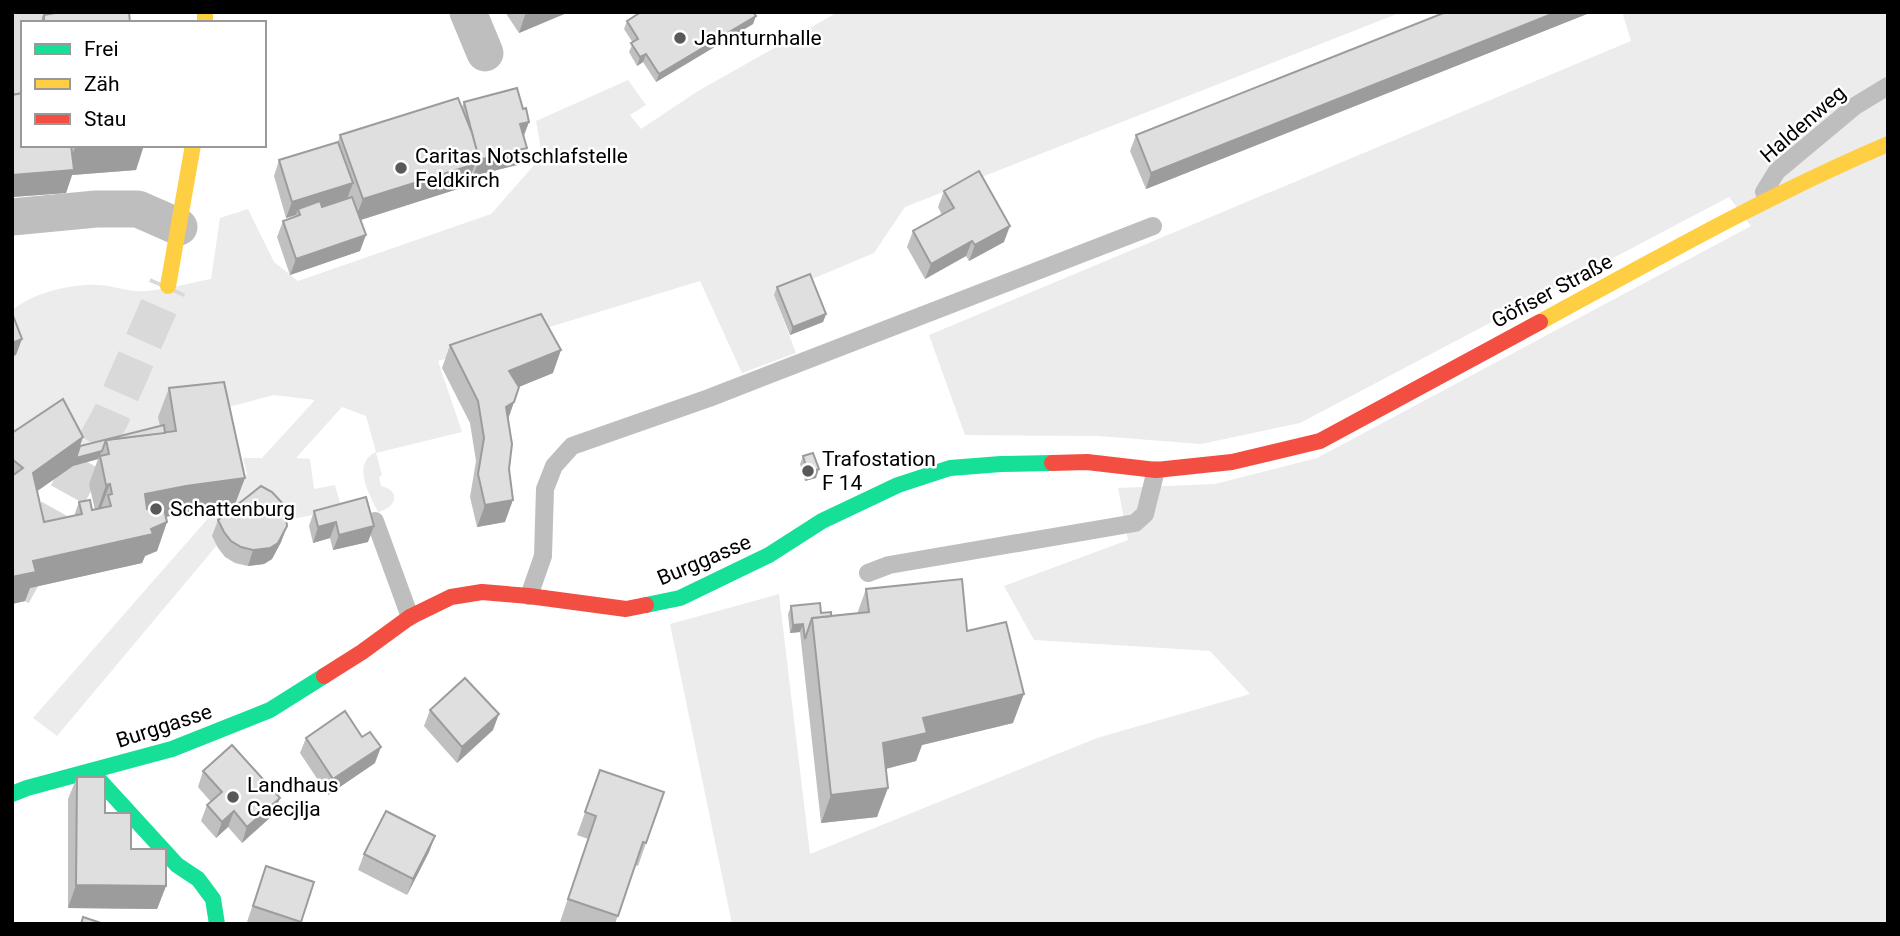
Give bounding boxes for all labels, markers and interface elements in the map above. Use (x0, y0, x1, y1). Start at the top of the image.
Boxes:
legend (21, 21, 266, 147)
place label: Jahnturnhalle (694, 26, 822, 50)
marker: Jahnturnhalle (672, 30, 688, 46)
text: Frei (84, 37, 119, 61)
text: Zäh (84, 72, 120, 96)
street label: Haldenweg (1756, 81, 1850, 167)
text: Stau (84, 107, 126, 131)
place label: Caritas Notschlafstelle Feldkirch (415, 144, 628, 192)
marker: Caritas Notschlafstelle Feldkirch (393, 160, 409, 176)
street label: Göfiser Straße (1488, 249, 1616, 333)
place label: Trafostation F 14 (822, 447, 936, 495)
marker: Trafostation F 14 (800, 463, 816, 479)
place label: Schattenburg (170, 497, 295, 521)
marker: Schattenburg (148, 501, 164, 517)
street label: Burggasse (654, 530, 754, 590)
street label: Burggasse (113, 699, 215, 753)
place label: Landhaus Caecjlja (247, 773, 339, 821)
marker: Landhaus Caecjlja (225, 789, 241, 805)

